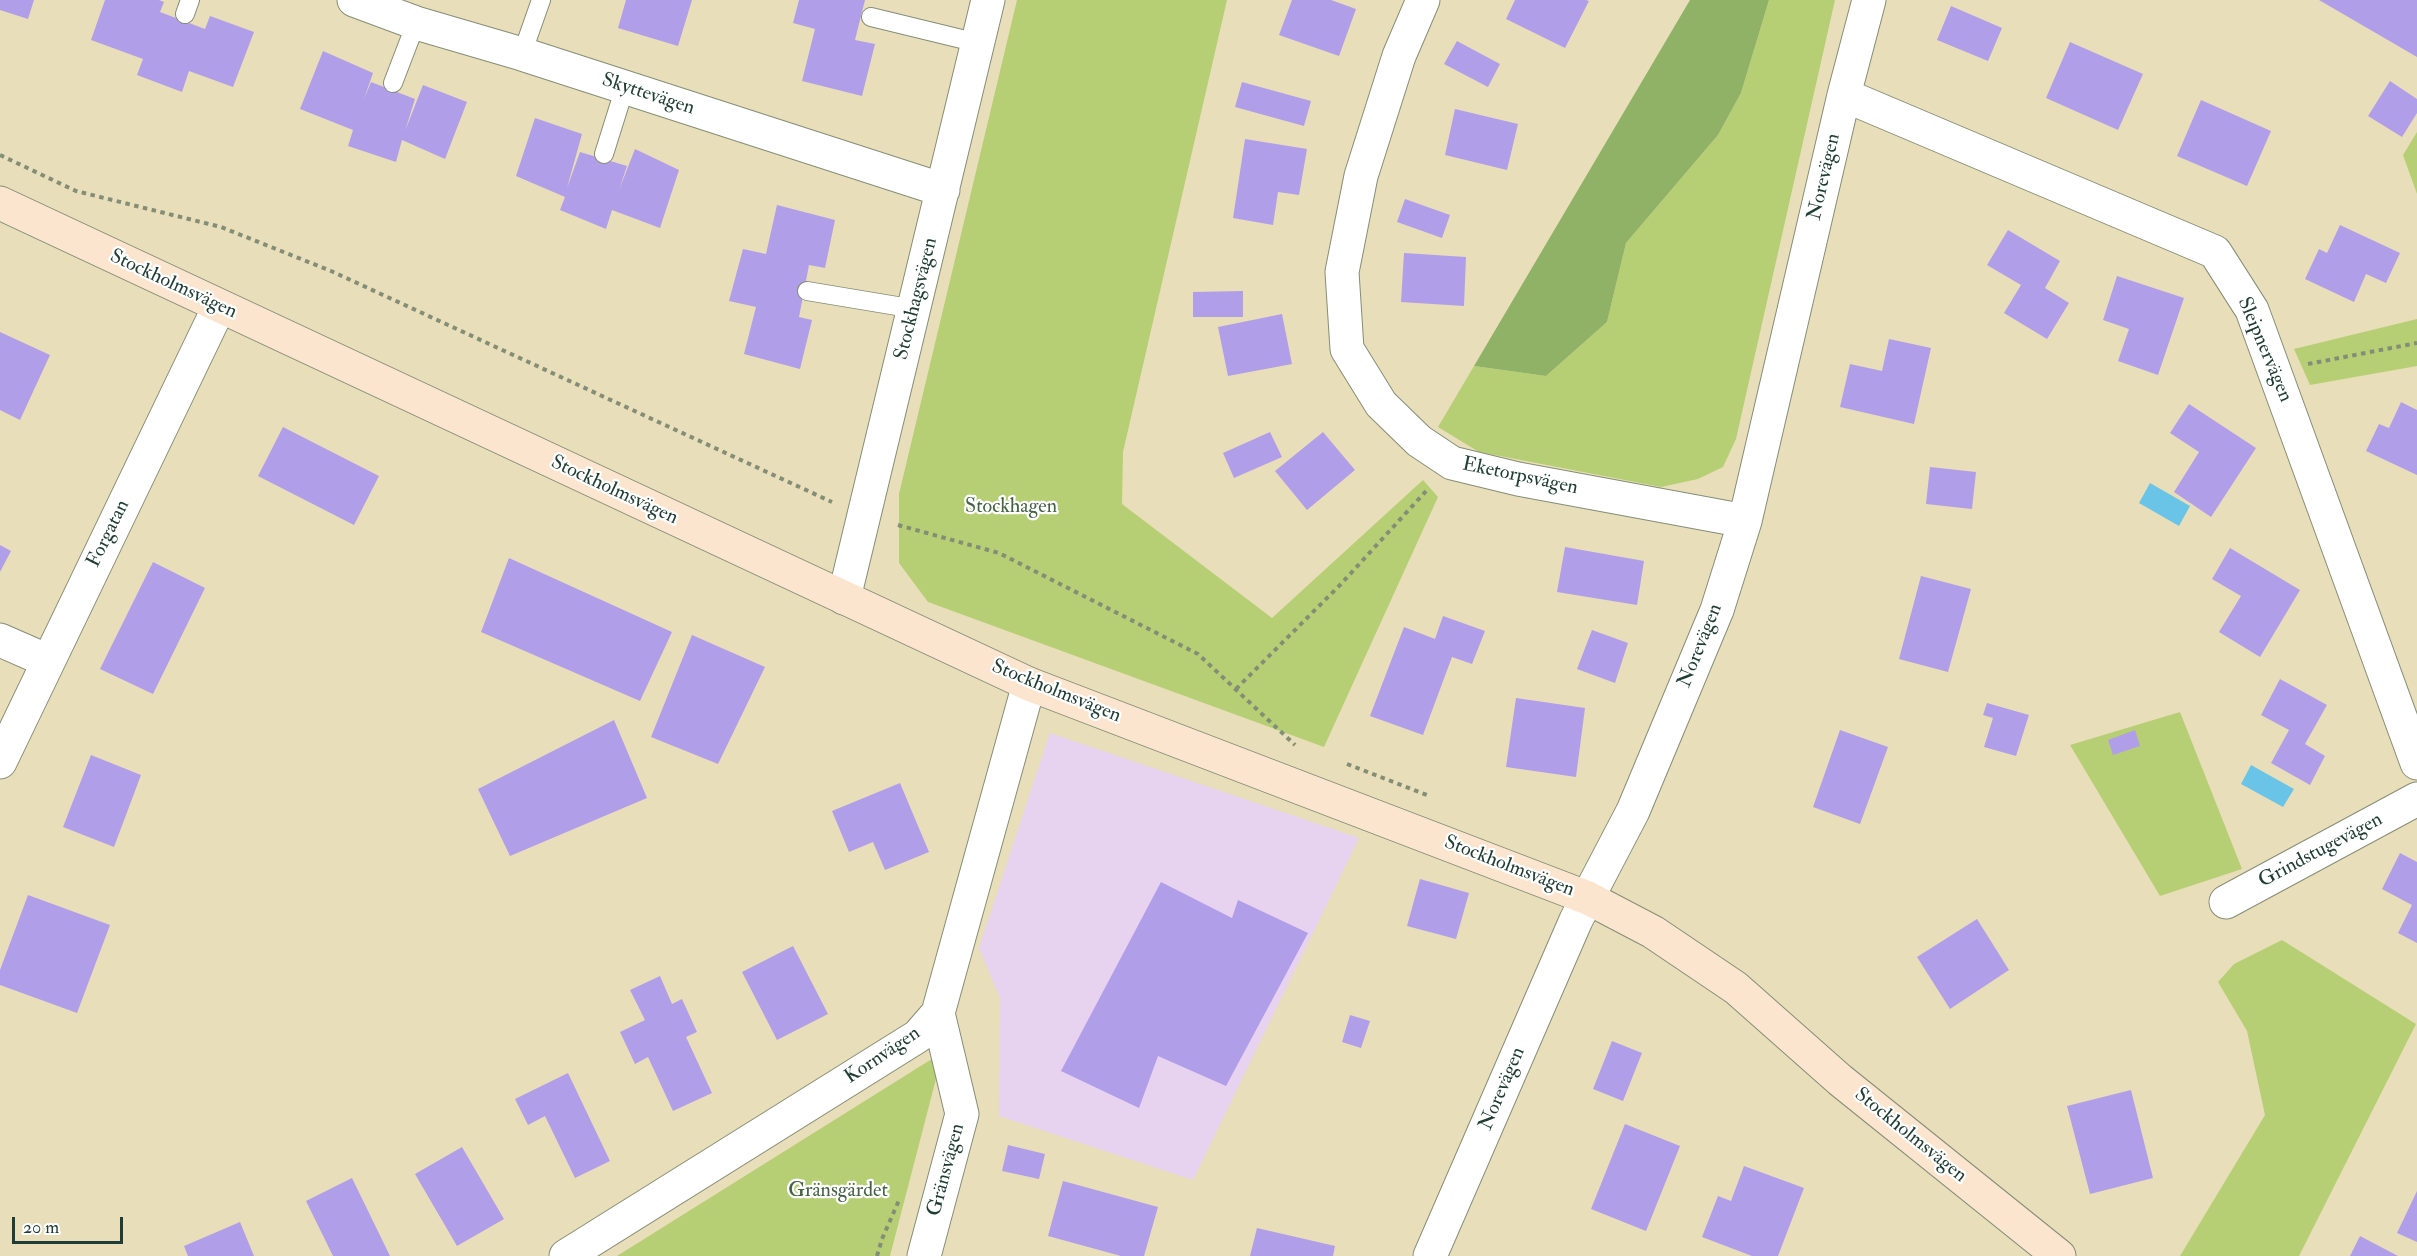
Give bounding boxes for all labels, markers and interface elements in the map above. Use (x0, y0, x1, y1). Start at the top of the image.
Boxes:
street label: Skyttevägen (599, 69, 697, 121)
street label: Norevägen (1803, 131, 1847, 223)
street label: Stockhagsvägen (890, 235, 944, 363)
street label: Stockholmsvägen (106, 245, 240, 325)
street label: Sleipnervägen (2231, 294, 2297, 406)
street label: Stockholmsvägen (547, 451, 681, 531)
street label: Eketorpsvägen (1460, 453, 1580, 501)
street label: Forgatan (82, 496, 136, 572)
park label: Stockhagen (965, 496, 1057, 520)
street label: Norevägen (1673, 601, 1729, 691)
street label: Stockholmsvägen (988, 655, 1124, 729)
street label: Grindstugevägen (2255, 808, 2387, 894)
street label: Stockholmsvägen (1441, 831, 1577, 903)
street label: Kornvägen (841, 1022, 925, 1090)
street label: Norevägen (1475, 1044, 1531, 1134)
street label: Stockholmsvägen (1849, 1083, 1971, 1189)
street label: Gränsvägen (923, 1121, 971, 1219)
park label: Gränsgärdet (788, 1180, 888, 1204)
scale bar (15, 1205, 126, 1243)
text: 20 m (23, 1216, 59, 1239)

